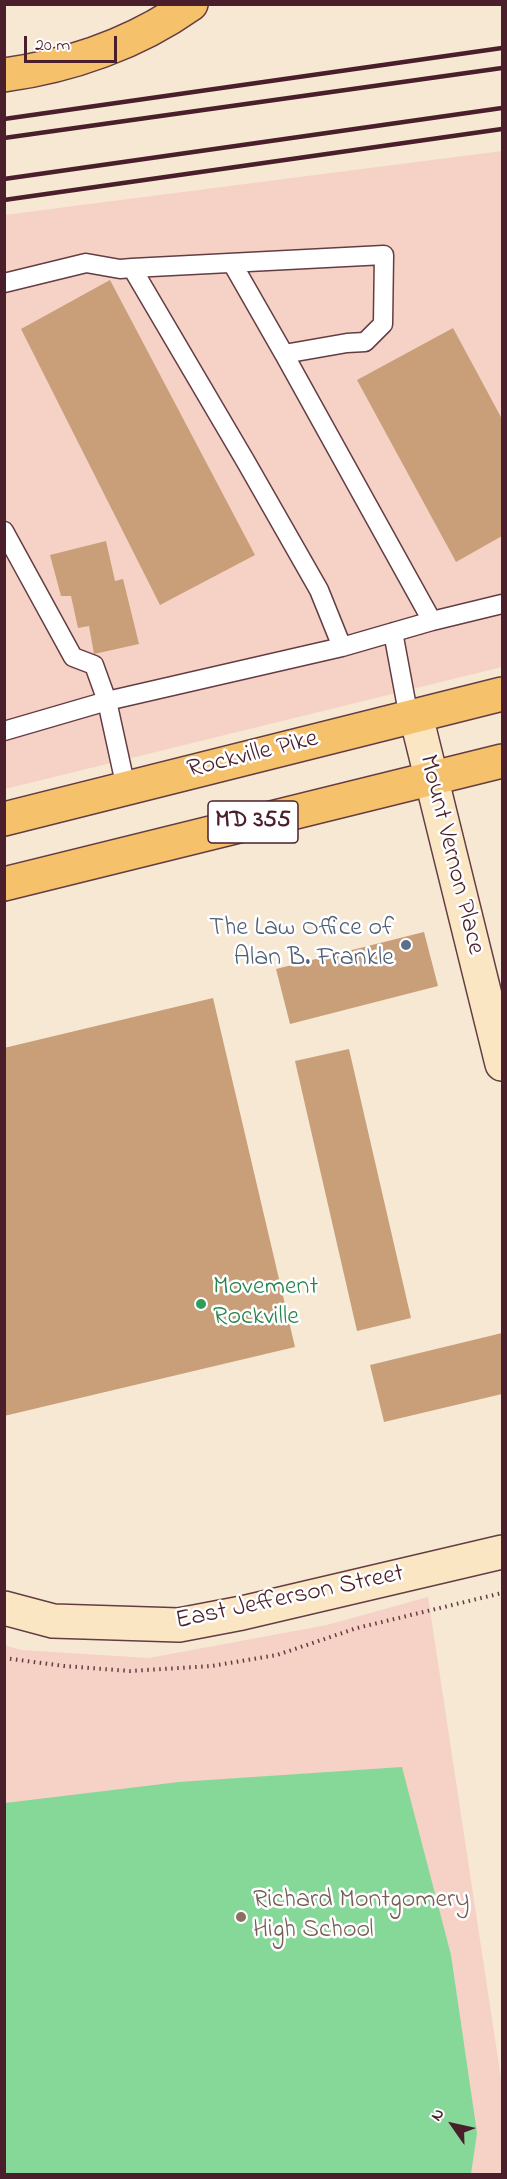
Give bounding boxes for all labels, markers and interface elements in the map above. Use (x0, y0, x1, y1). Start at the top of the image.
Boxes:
scale bar (27, 24, 120, 62)
text: 20 m (35, 33, 70, 59)
street label: Rockville Pike (184, 725, 322, 787)
street label: Mount Vernon Place (410, 752, 490, 958)
road number: MD 355 (208, 801, 298, 843)
place label: The Law Office of Alan B. Frankle (209, 914, 394, 976)
marker: The Law Office of Alan B. Frankle (399, 938, 413, 952)
place label: Movement Rockville (213, 1273, 318, 1334)
marker: Movement Rockville (194, 1297, 208, 1311)
street label: East Jefferson Street (173, 1560, 407, 1638)
place label: Richard Montgomery High School (253, 1886, 470, 1948)
marker: Richard Montgomery High School (234, 1910, 248, 1924)
north arrow (423, 2095, 483, 2155)
text: N (425, 2104, 451, 2126)

